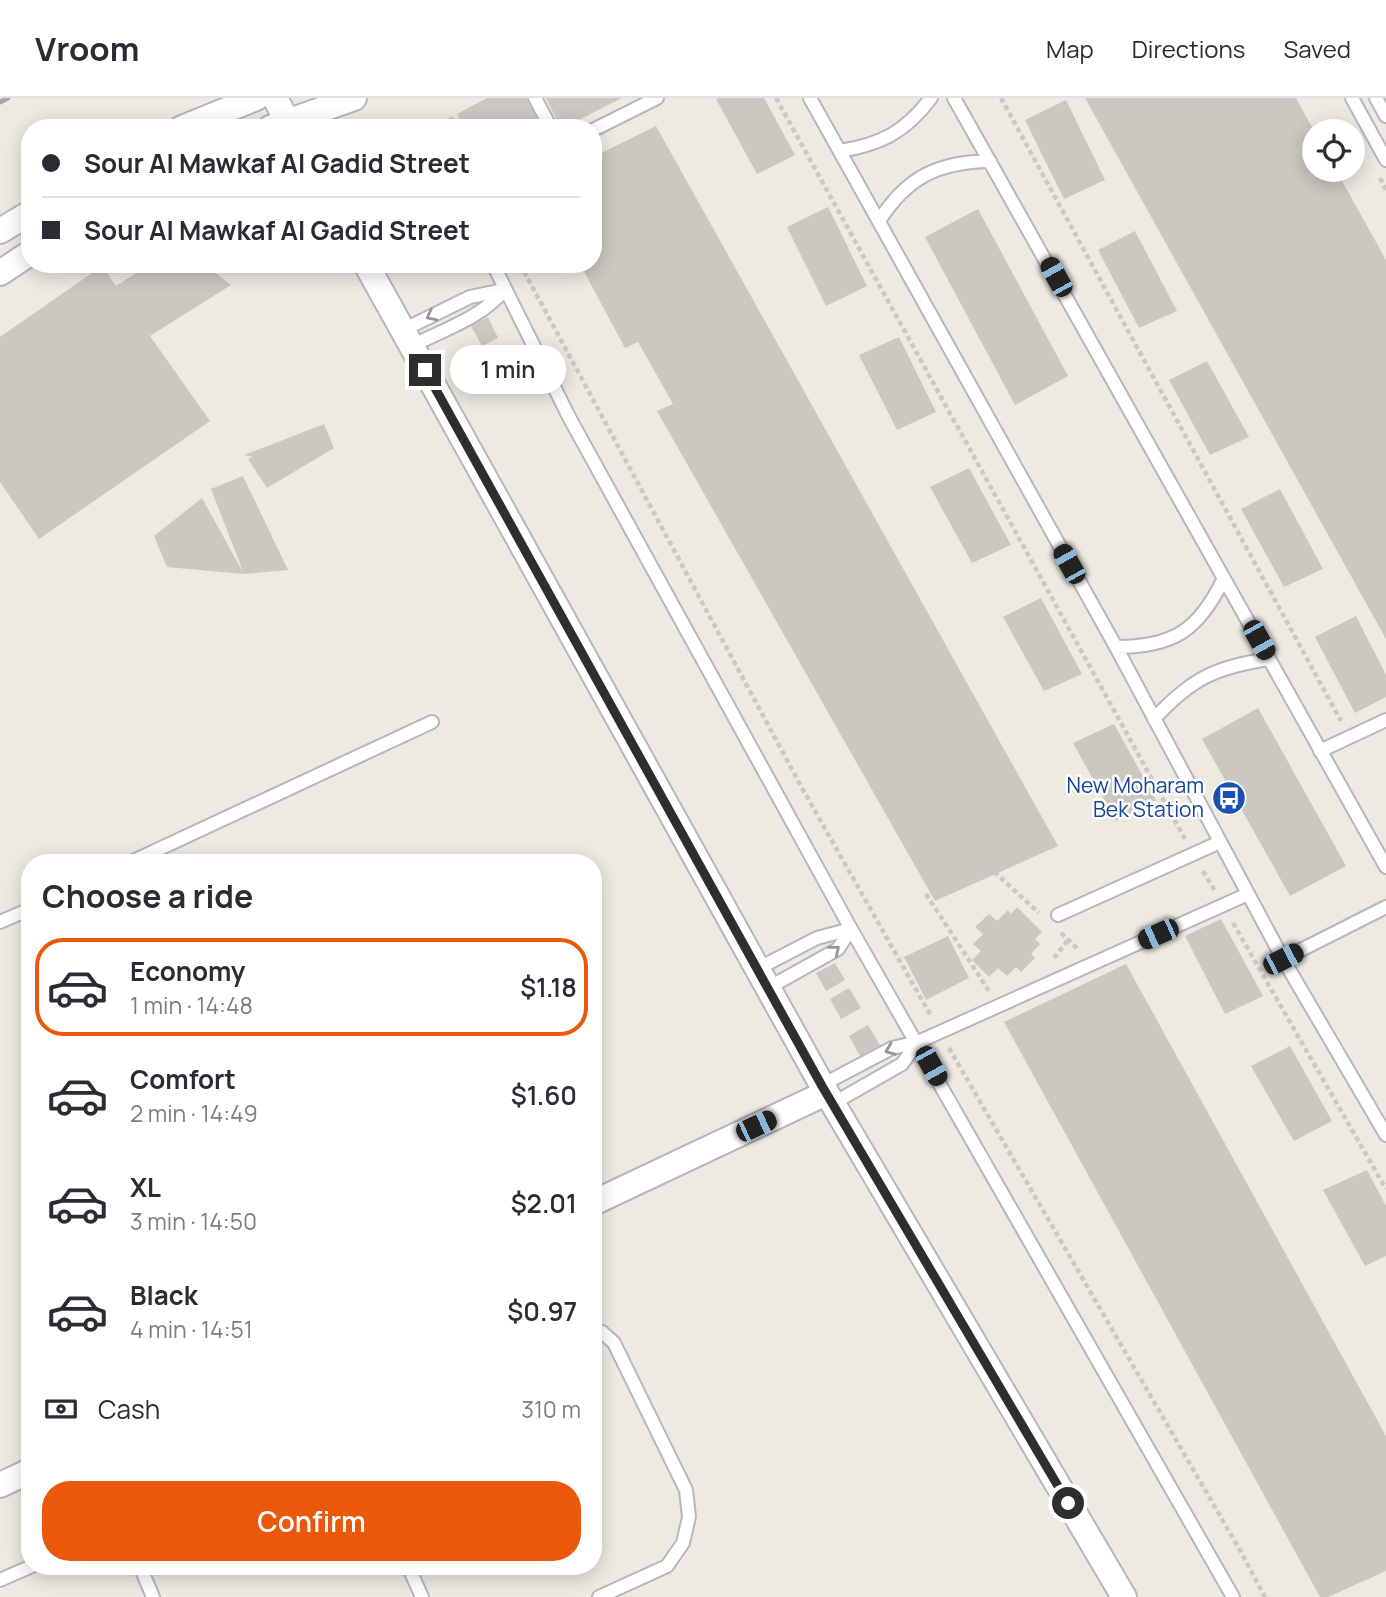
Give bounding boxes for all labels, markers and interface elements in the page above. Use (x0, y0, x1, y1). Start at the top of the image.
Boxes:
text: Vroom (35, 26, 139, 71)
text: Map (1046, 32, 1094, 65)
text: Directions (1132, 32, 1245, 65)
text: Saved (1283, 32, 1351, 65)
map controls (1302, 119, 1365, 182)
button: locate (1302, 119, 1365, 182)
text: Sour Al Mawkaf Al Gadid Street (84, 145, 470, 181)
text: Sour Al Mawkaf Al Gadid Street (84, 212, 470, 248)
car (1037, 254, 1076, 300)
one-way arrow (426, 307, 438, 321)
callout: 1 min (450, 345, 565, 394)
text: 1 min (481, 353, 535, 385)
route end (409, 354, 441, 386)
car (1050, 541, 1089, 587)
car (1240, 617, 1279, 663)
place label: New Moharam Bek Station (1067, 771, 1204, 823)
bus stop icon: New Moharam Bek Station (1210, 779, 1248, 817)
text: Choose a ride (42, 874, 253, 918)
car (1135, 916, 1182, 952)
car (1260, 940, 1307, 978)
one-way arrow (827, 945, 839, 958)
text: Economy (130, 953, 245, 989)
icon: car (46, 956, 109, 1019)
text: $1.18 (520, 969, 577, 1005)
text: 1 min · 14:48 (130, 989, 253, 1021)
one-way arrow (884, 1041, 896, 1055)
car (912, 1043, 951, 1089)
text: Comfort (130, 1061, 236, 1097)
icon: car (46, 1064, 109, 1127)
text: $1.60 (511, 1077, 577, 1113)
text: 2 min · 14:49 (130, 1097, 258, 1129)
car (733, 1108, 780, 1144)
text: XL (130, 1169, 161, 1205)
icon: car (46, 1172, 109, 1235)
text: $2.01 (511, 1185, 577, 1221)
text: 3 min · 14:50 (130, 1205, 257, 1237)
text: Black (130, 1277, 198, 1313)
icon: car (46, 1280, 109, 1343)
text: $0.97 (507, 1293, 577, 1329)
text: 4 min · 14:51 (130, 1313, 253, 1345)
icon: cash (42, 1390, 80, 1428)
text: Cash (98, 1391, 160, 1427)
text: 310 m (521, 1393, 581, 1425)
button: Confirm (42, 1481, 581, 1561)
route start (1052, 1487, 1084, 1519)

